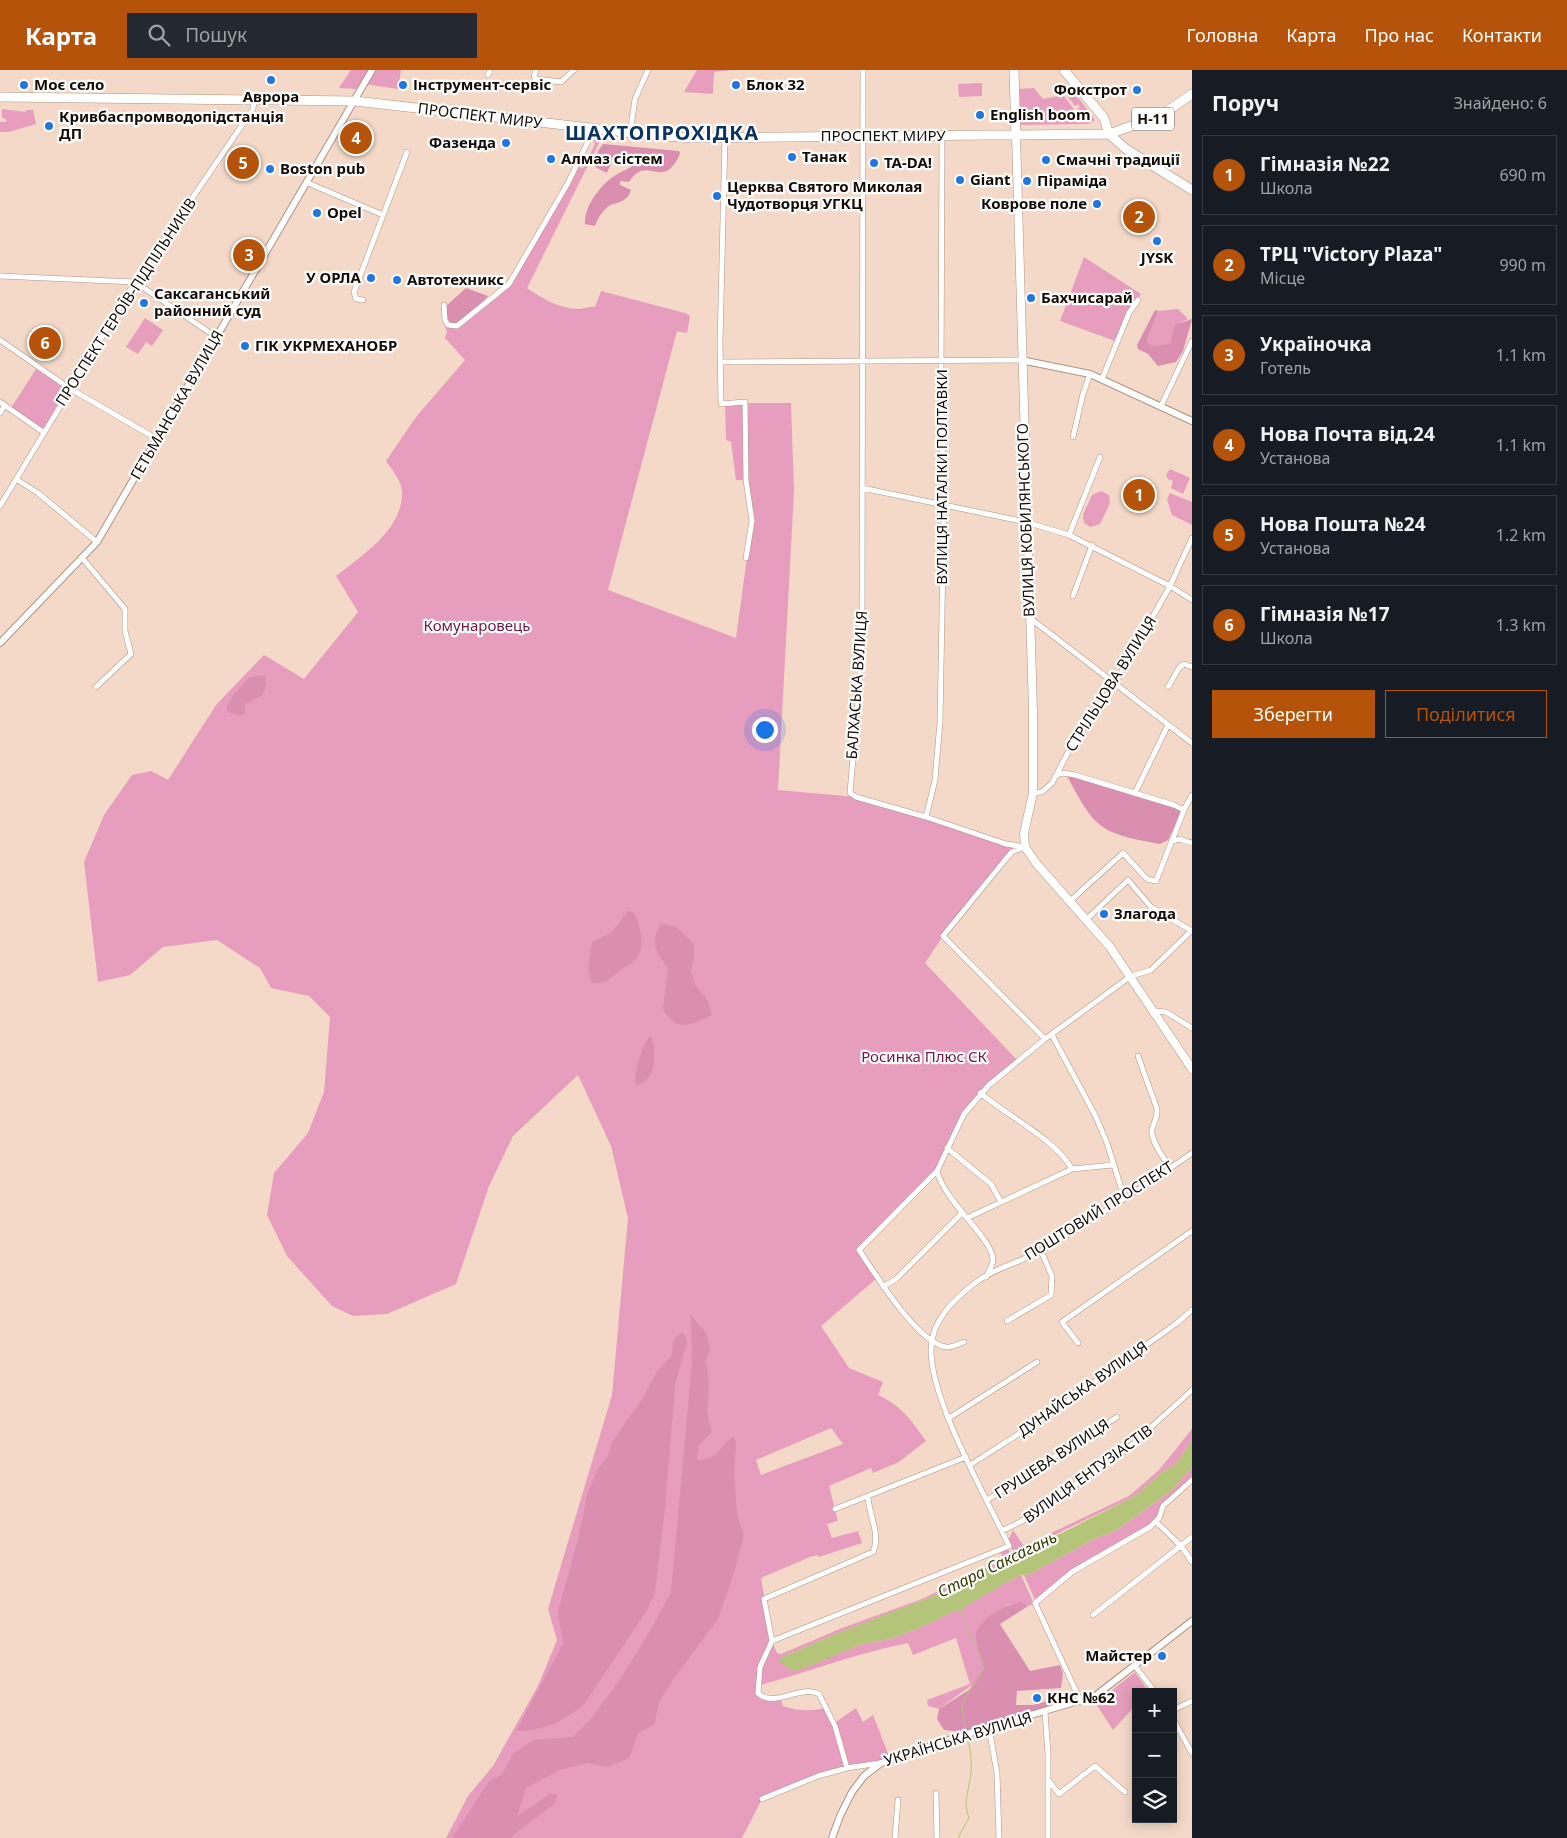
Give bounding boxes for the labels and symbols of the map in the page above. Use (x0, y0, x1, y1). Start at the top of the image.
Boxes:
place label: Моє село (34, 74, 104, 94)
marker: Аврора (265, 74, 277, 86)
place label: Інструмент-сервіс (413, 74, 552, 94)
place label: Блок 32 (746, 74, 805, 94)
marker: Моє село (18, 79, 30, 91)
marker: Інструмент-сервіс (397, 79, 409, 91)
marker: Блок 32 (730, 79, 742, 91)
place label: Фокстрот (1054, 79, 1127, 99)
marker: Фокстрот (1131, 84, 1143, 96)
place label: Аврора (243, 86, 299, 106)
street label: ПРОСПЕКТ МИРУ (417, 97, 544, 133)
place label: English boom (990, 104, 1091, 124)
place label: Кривбаспромводопідстанція ДП (59, 106, 284, 143)
road number: Н-11 (1132, 108, 1174, 131)
marker: English boom (974, 109, 986, 121)
pin: 4 (340, 119, 372, 157)
district label: ШАХТОПРОХІДКА (565, 119, 759, 146)
marker: Кривбаспромводопідстанція ДП (43, 120, 55, 132)
street label: ПРОСПЕКТ МИРУ (821, 125, 946, 145)
place label: Фазенда (429, 132, 496, 152)
marker: Фазенда (500, 137, 512, 149)
pin: 5 (227, 144, 259, 182)
place label: Танак (802, 146, 848, 166)
place label: Алмаз сістем (561, 148, 663, 168)
place label: Смачні традиції (1056, 149, 1180, 169)
marker: Танак (786, 151, 798, 163)
place label: TA-DA! (884, 152, 932, 172)
marker: Алмаз сістем (545, 153, 557, 165)
marker: Смачні традиції (1040, 154, 1052, 166)
marker: TA-DA! (868, 157, 880, 169)
place label: Boston pub (280, 158, 365, 178)
marker: Boston pub (264, 163, 276, 175)
place label: Giant (970, 169, 1011, 189)
place label: Піраміда (1037, 170, 1107, 190)
marker: Giant (954, 174, 966, 186)
marker: Піраміда (1021, 175, 1033, 187)
place label: Церква Святого Миколая Чудотворця УГКЦ (727, 176, 922, 213)
marker: Церква Святого Миколая Чудотворця УГКЦ (711, 190, 723, 202)
place label: Коврове поле (981, 193, 1087, 213)
street label: ПРОСПЕКТ ГЕРОЇВ-ПІДПІЛЬНИКІВ (50, 194, 200, 409)
marker: Коврове поле (1091, 198, 1103, 210)
pin: 2 (1123, 198, 1155, 236)
place label: Opel (327, 202, 362, 222)
marker: Opel (311, 207, 323, 219)
marker: JYSK (1151, 235, 1163, 247)
pin: 3 (233, 236, 265, 274)
place label: JYSK (1139, 247, 1173, 267)
place label: У ОРЛА (306, 267, 362, 287)
place label: Автотехникс (407, 269, 504, 289)
marker: У ОРЛА (365, 272, 377, 284)
marker: Автотехникс (391, 274, 403, 286)
place label: Саксаганський районний суд (154, 283, 270, 320)
place label: Бахчисарай (1041, 287, 1133, 307)
marker: Бахчисарай (1025, 292, 1037, 304)
marker: Саксаганський районний суд (138, 297, 150, 309)
pin: 6 (29, 324, 61, 362)
street label: ГЕТЬМАНСЬКА ВУЛИЦЯ (125, 326, 227, 483)
place label: ГІК УКРМЕХАНОБР (255, 335, 397, 355)
marker: ГІК УКРМЕХАНОБР (239, 340, 251, 352)
street label: ВУЛИЦЯ НАТАЛКИ ПОЛТАВКИ (931, 369, 951, 585)
street label: ВУЛИЦЯ КОБИЛЯНСЬКОГО (1012, 423, 1038, 617)
pin: 1 (1123, 476, 1155, 514)
street label: БАЛХАСЬКА ВУЛИЦЯ (841, 610, 871, 760)
street label: СТРІЛЬЦОВА ВУЛИЦЯ (1060, 612, 1160, 755)
park label: Комунаровець (424, 615, 530, 635)
your location (752, 717, 778, 743)
place label: Злагода (1114, 903, 1176, 923)
marker: Злагода (1098, 908, 1110, 920)
park label: Росинка Плюс СК (861, 1046, 987, 1066)
street label: ПОШТОВИЙ ПРОСПЕКТ (1020, 1156, 1177, 1264)
street label: ДУНАЙСЬКА ВУЛИЦЯ (1014, 1336, 1151, 1441)
street label: ГРУШЕВА ВУЛИЦЯ (990, 1414, 1113, 1503)
street label: ВУЛИЦЯ ЕНТУЗІАСТІВ (1019, 1419, 1156, 1527)
water label: Стара Саксагань (934, 1526, 1060, 1602)
place label: Майстер (1085, 1645, 1152, 1665)
marker: Майстер (1156, 1650, 1168, 1662)
place label: КНС №62 (1047, 1687, 1116, 1707)
marker: КНС №62 (1031, 1692, 1043, 1704)
street label: УКРАЇНСЬКА ВУЛИЦЯ (881, 1706, 1034, 1770)

